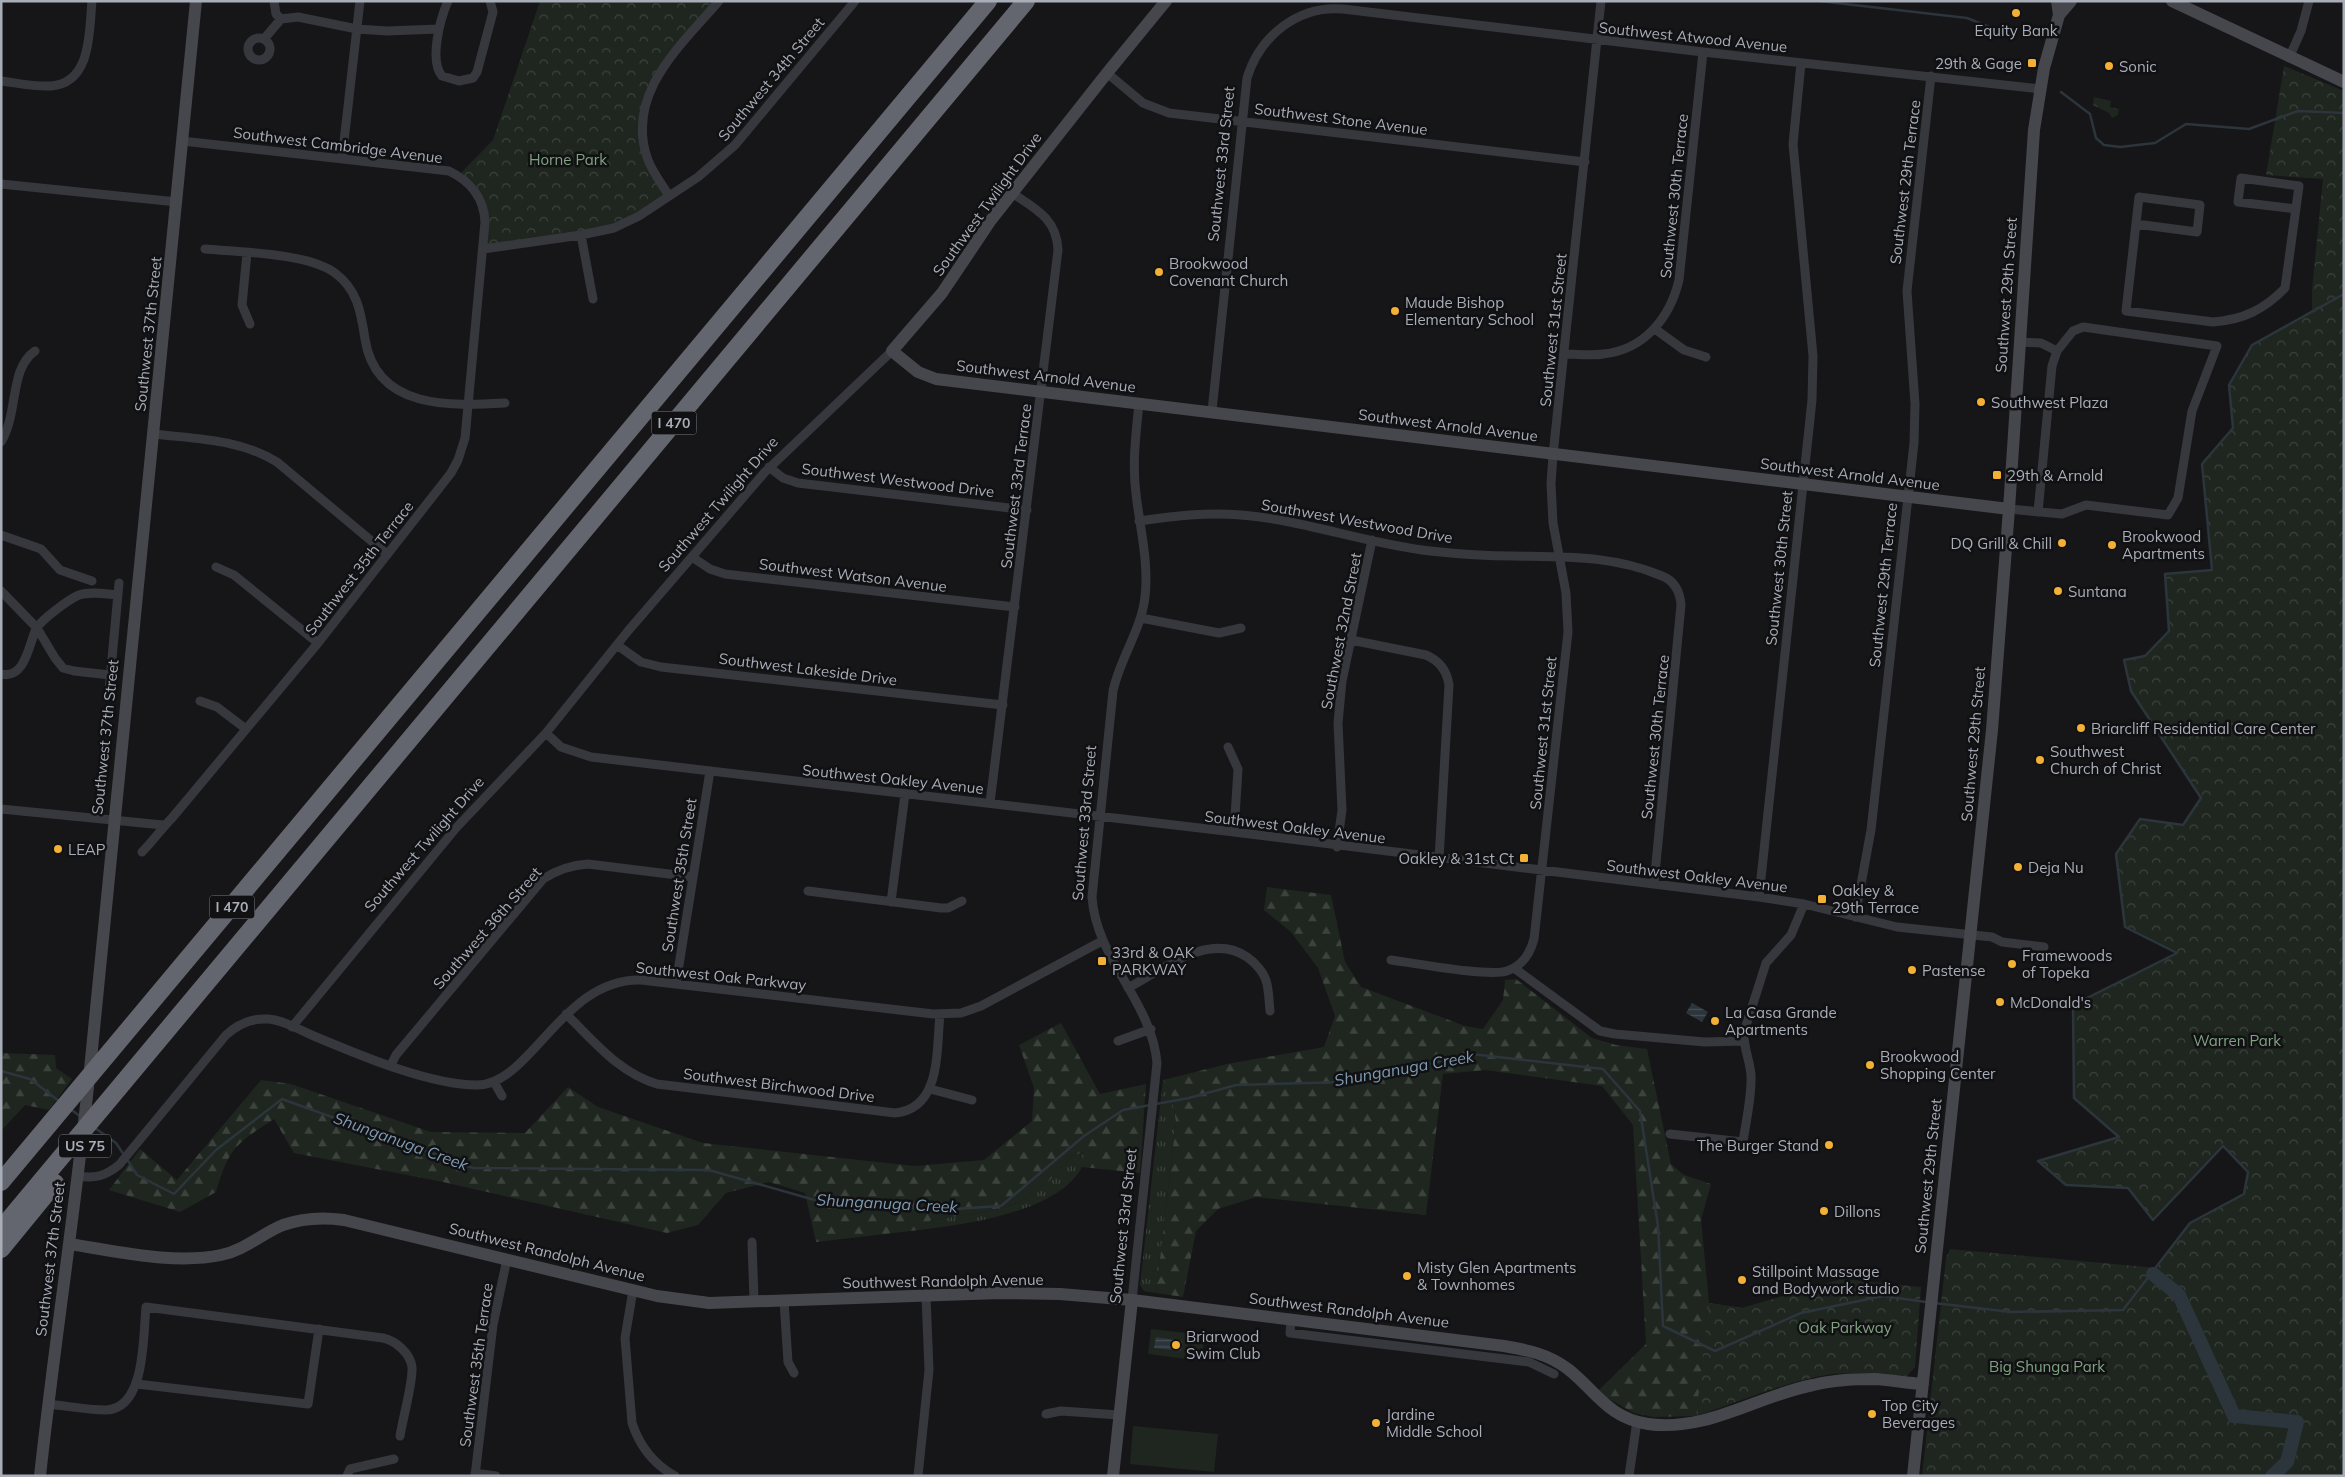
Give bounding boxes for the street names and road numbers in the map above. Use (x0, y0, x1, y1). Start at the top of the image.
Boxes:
street label: Southwest 34th Street (714, 13, 828, 145)
street label: Southwest Atwood Avenue (1598, 18, 1788, 56)
street label: Southwest 33rd Street (1203, 85, 1239, 243)
street label: Southwest Stone Avenue (1253, 99, 1429, 139)
street label: Southwest 29th Terrace (1885, 99, 1925, 265)
street label: Southwest 30th Terrace (1656, 113, 1692, 279)
street label: Southwest Cambridge Avenue (232, 123, 444, 167)
street label: Southwest Twilight Drive (928, 128, 1046, 280)
street label: Southwest 29th Street (1991, 217, 2021, 373)
street label: Southwest 31st Street (1535, 252, 1571, 408)
street label: Southwest 37th Street (130, 256, 166, 412)
street label: Southwest Arnold Avenue (955, 356, 1137, 396)
street label: Southwest 33rd Terrace (996, 403, 1036, 569)
street label: Southwest Arnold Avenue (1357, 405, 1539, 445)
road number: I 470 (652, 412, 696, 434)
street label: Southwest Twilight Drive (654, 432, 782, 576)
street label: Southwest Arnold Avenue (1759, 454, 1941, 494)
street label: Southwest Westwood Drive (801, 459, 995, 501)
street label: Southwest 30th Street (1761, 490, 1797, 646)
street label: Southwest Westwood Drive (1260, 495, 1454, 547)
street label: Southwest 35th Terrace (301, 497, 417, 639)
street label: Southwest 29th Terrace (1865, 502, 1901, 668)
street label: Southwest 32nd Street (1316, 551, 1366, 711)
street label: Southwest Watson Avenue (758, 554, 948, 596)
street label: Southwest Lakeside Drive (718, 649, 898, 689)
street label: Southwest 30th Terrace (1637, 654, 1673, 820)
street label: Southwest 31st Street (1525, 655, 1561, 811)
street label: Southwest 37th Street (87, 659, 123, 815)
street label: Southwest 29th Street (1957, 666, 1989, 822)
street label: Southwest 33rd Street (1068, 745, 1100, 901)
street label: Southwest Oakley Avenue (801, 760, 985, 798)
street label: Southwest Twilight Drive (360, 772, 488, 916)
street label: Southwest 35th Street (657, 797, 701, 953)
street label: Southwest Oakley Avenue (1203, 806, 1387, 848)
street label: Southwest Oakley Avenue (1605, 855, 1789, 897)
street label: Southwest 36th Street (429, 863, 545, 993)
road number: I 470 (210, 896, 254, 919)
street label: Southwest Oak Parkway (635, 958, 807, 994)
street label: Southwest Birchwood Drive (682, 1064, 876, 1106)
street label: Southwest 29th Street (1910, 1098, 1946, 1254)
road number: US 75 (59, 1134, 111, 1158)
street label: Southwest 33rd Street (1105, 1147, 1141, 1305)
street label: Southwest 37th Street (31, 1181, 69, 1337)
street label: Southwest Randolph Avenue (447, 1218, 647, 1286)
street label: Southwest Randolph Avenue (842, 1270, 1044, 1292)
street label: Southwest 35th Terrace (455, 1282, 497, 1448)
street label: Southwest Randolph Avenue (1248, 1288, 1450, 1332)

